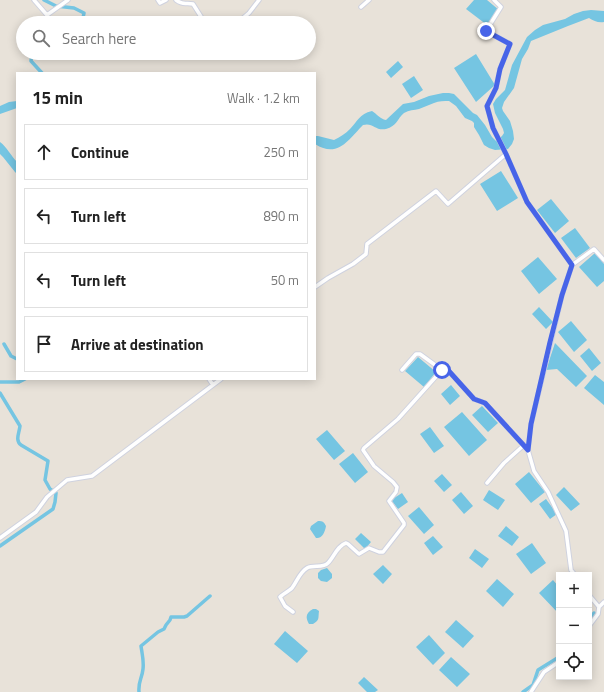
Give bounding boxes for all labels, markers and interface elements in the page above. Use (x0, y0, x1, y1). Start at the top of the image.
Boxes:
search box (16, 16, 316, 60)
route end (477, 22, 495, 40)
icon: search (30, 27, 52, 49)
text: Search here (62, 27, 136, 50)
text: 15 min (32, 85, 83, 111)
text: Walk · 1.2 km (227, 88, 300, 108)
icon: ahead (33, 141, 55, 163)
text: Continue (71, 141, 129, 164)
text: 250 m (263, 142, 299, 162)
icon: left (33, 205, 55, 227)
text: Turn left (71, 205, 126, 228)
text: 890 m (263, 206, 299, 226)
icon: left (33, 269, 55, 291)
text: Turn left (71, 269, 126, 292)
text: 50 m (271, 270, 299, 290)
icon: arrive (33, 333, 55, 355)
text: Arrive at destination (71, 333, 204, 356)
route start (433, 361, 451, 379)
map controls (556, 572, 592, 680)
button: + (556, 572, 592, 608)
button: − (556, 608, 592, 644)
button: locate (556, 644, 592, 680)

